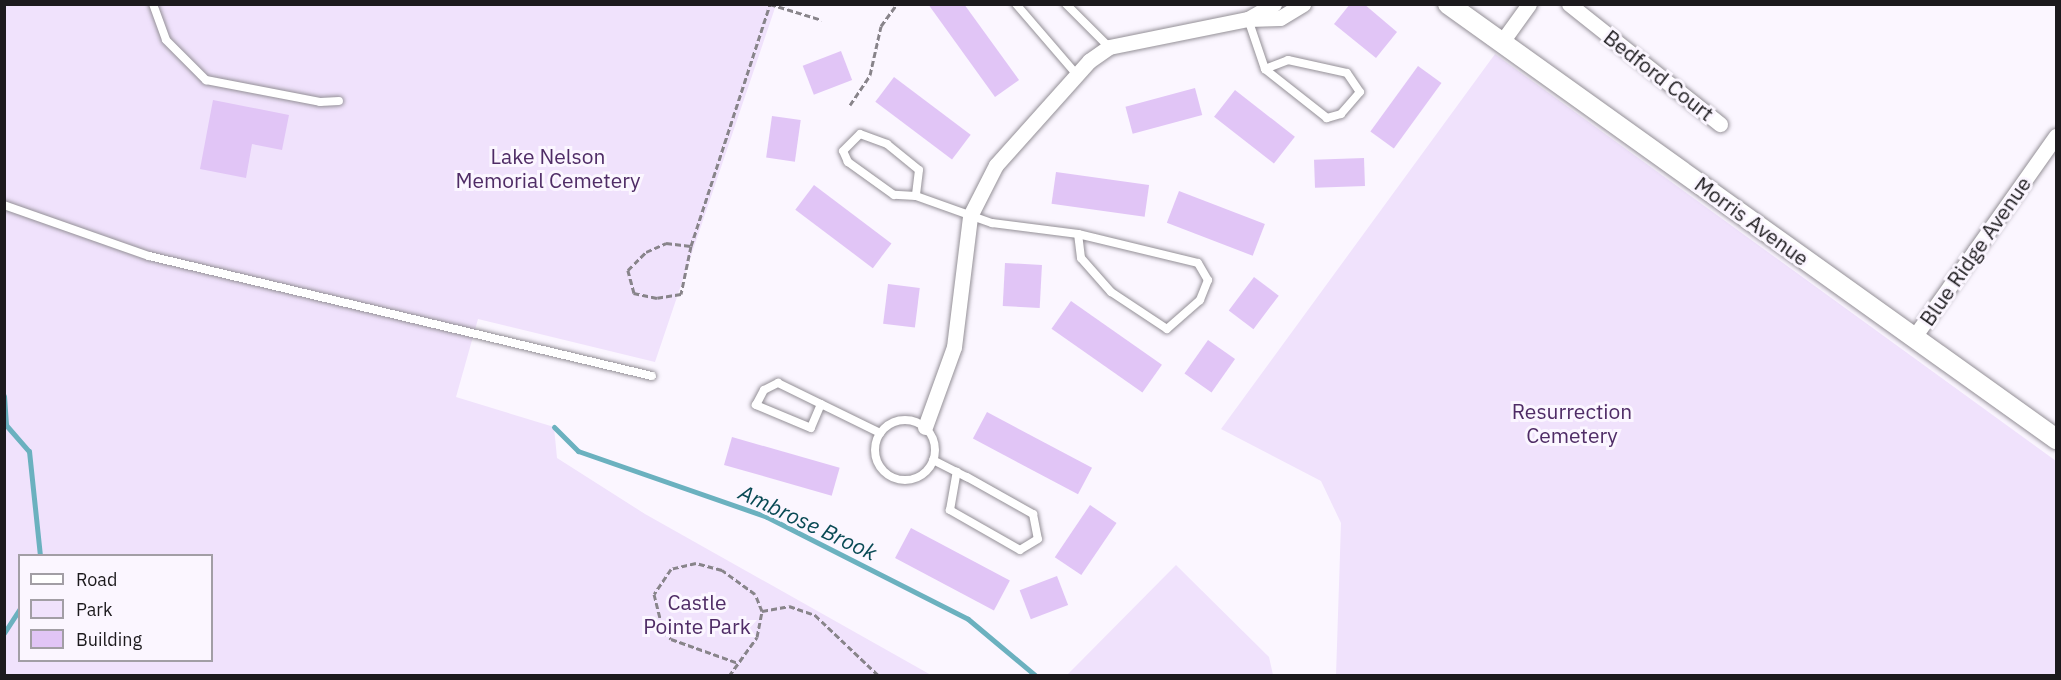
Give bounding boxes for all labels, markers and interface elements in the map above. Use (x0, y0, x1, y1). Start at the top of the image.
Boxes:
street label: Bedford Court (1599, 24, 1719, 126)
park label: Lake Nelson Memorial Cemetery (455, 143, 641, 193)
street label: Morris Avenue (1690, 171, 1814, 271)
street label: Blue Ridge Avenue (1914, 172, 2036, 330)
park label: Resurrection Cemetery (1512, 398, 1632, 448)
water label: Ambrose Brook (735, 479, 881, 565)
legend (18, 554, 213, 662)
text: Road (76, 568, 117, 591)
park label: Castle Pointe Park (643, 589, 751, 639)
text: Park (76, 598, 112, 621)
text: Building (76, 628, 142, 651)

